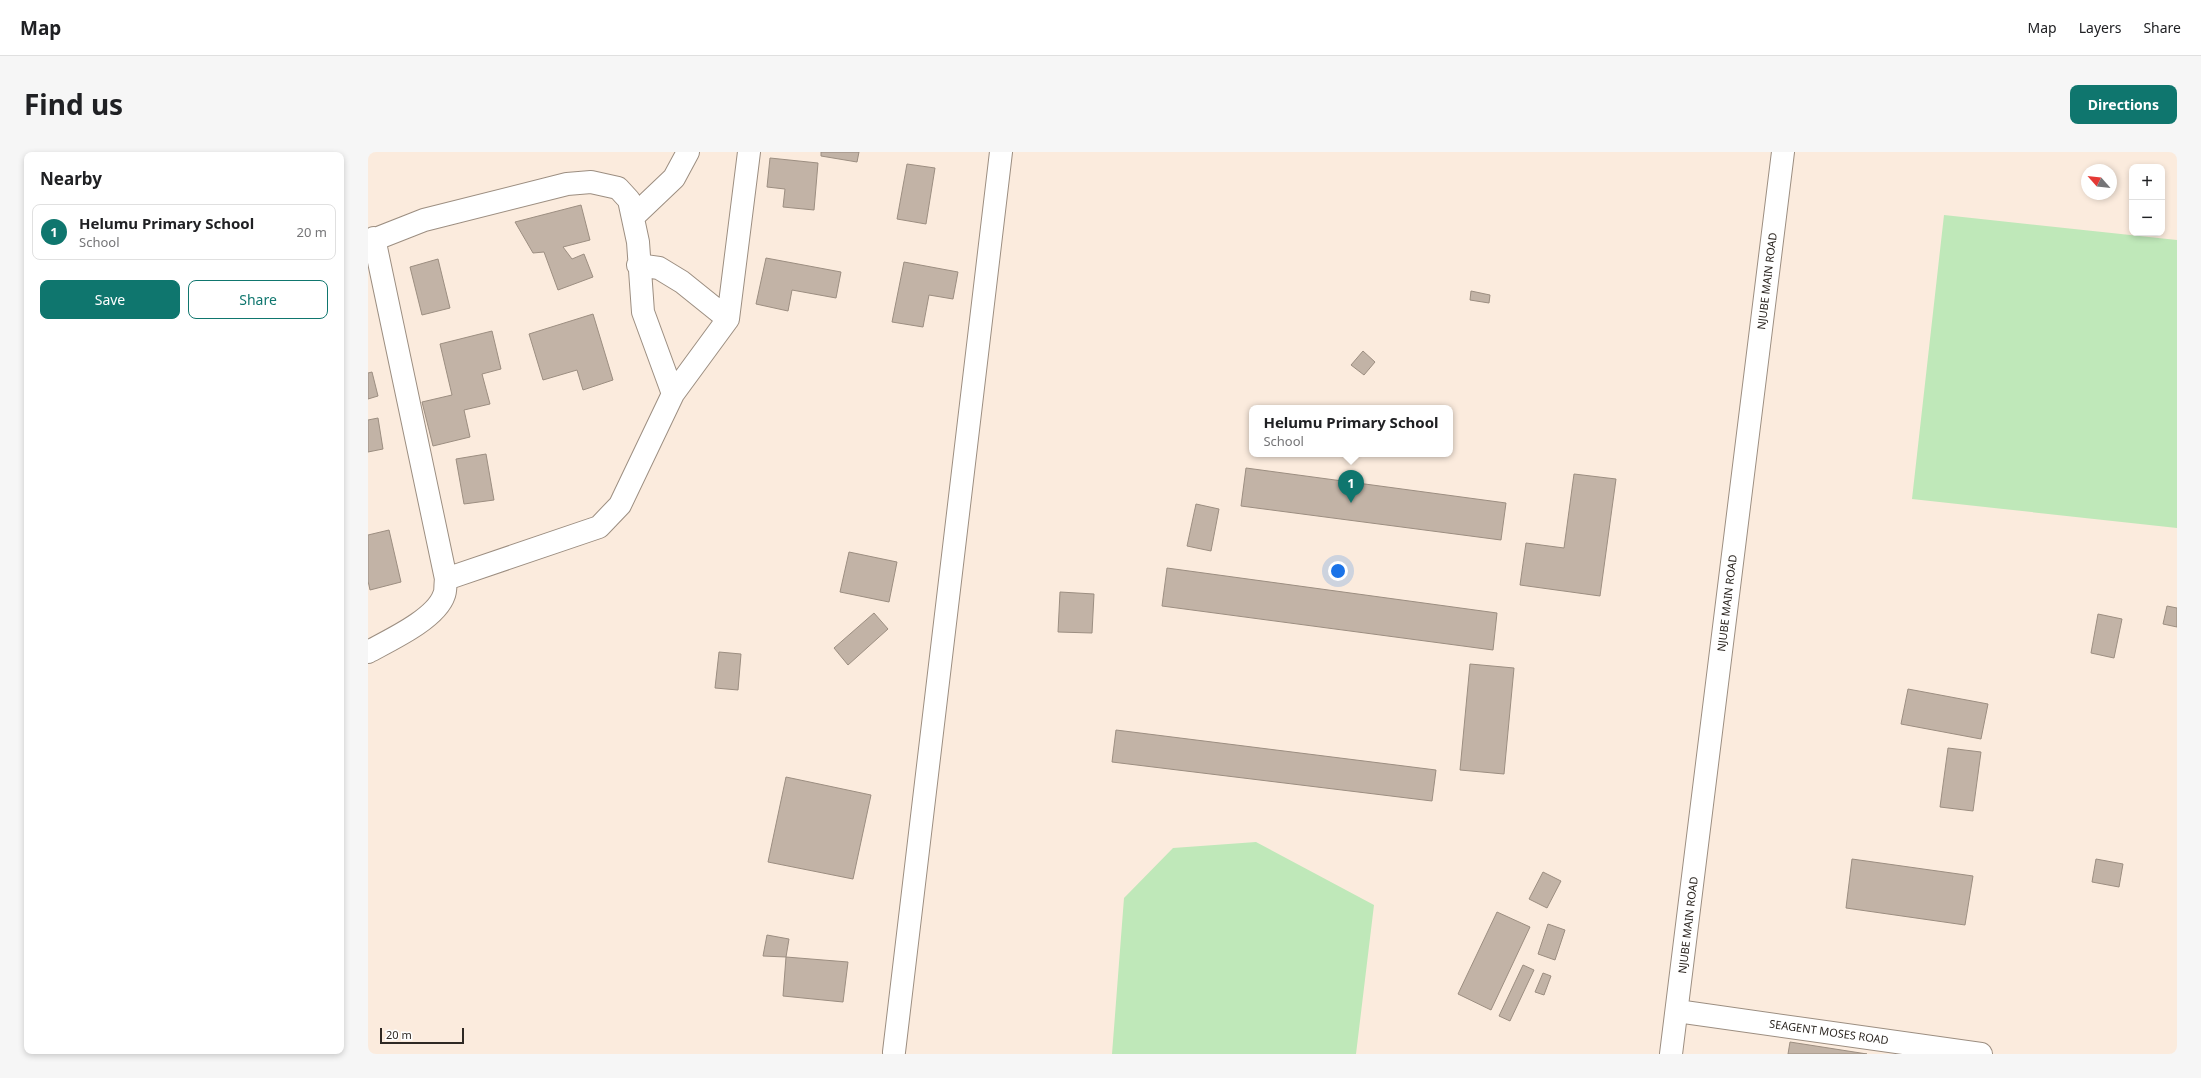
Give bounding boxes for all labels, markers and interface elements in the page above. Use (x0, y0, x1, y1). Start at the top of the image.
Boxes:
text: Map (20, 15, 61, 41)
text: Map (2028, 18, 2057, 37)
text: Layers (2079, 18, 2121, 37)
text: Share (2143, 18, 2181, 37)
text: Find us (24, 85, 123, 123)
button: Directions (2070, 85, 2177, 124)
north arrow (2081, 164, 2117, 200)
map controls (2129, 164, 2165, 236)
button: + (2129, 164, 2165, 200)
text: Nearby (40, 167, 102, 190)
button: − (2129, 200, 2165, 236)
text: Helumu Primary School (79, 213, 254, 233)
text: 1 (50, 223, 58, 241)
text: 20 m (297, 223, 327, 241)
street label: NJUBE MAIN ROAD (1753, 232, 1780, 330)
text: School (79, 233, 120, 251)
button: Save (40, 280, 180, 319)
button: Share (188, 280, 328, 319)
popup (1249, 405, 1453, 457)
text: Helumu Primary School (1263, 412, 1439, 432)
text: School (1263, 432, 1304, 450)
pin: 1 (1338, 470, 1364, 503)
street label: NJUBE MAIN ROAD (1713, 554, 1740, 652)
your location (1328, 561, 1348, 581)
street label: NJUBE MAIN ROAD (1674, 876, 1701, 974)
street label: SEAGENT MOSES ROAD (1768, 1016, 1890, 1047)
scale bar (380, 1026, 464, 1045)
text: 20 m (386, 1027, 412, 1042)

